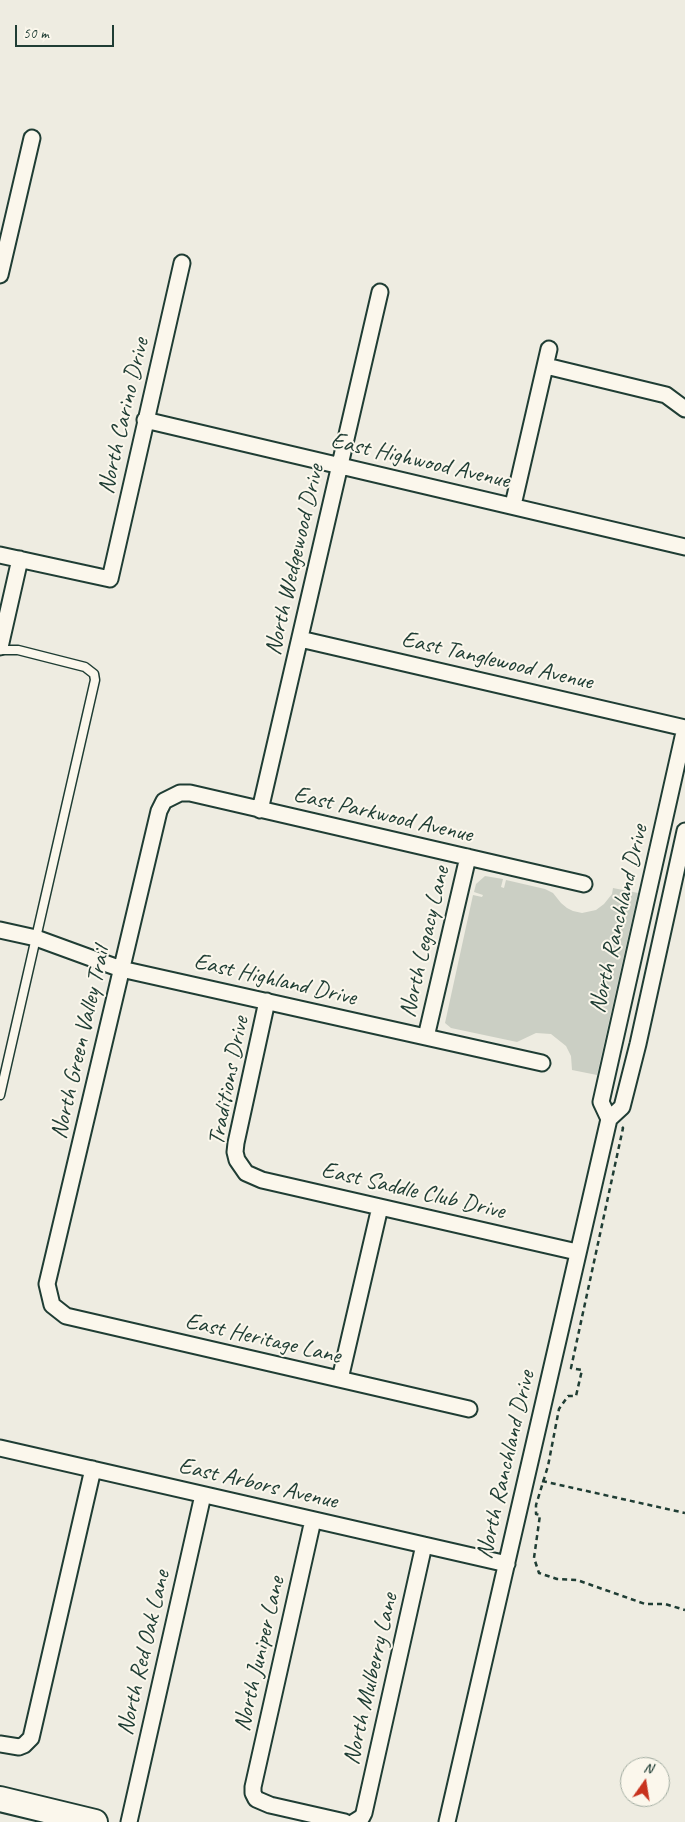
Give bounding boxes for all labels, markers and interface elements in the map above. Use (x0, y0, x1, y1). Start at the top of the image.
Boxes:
scale bar (18, 15, 116, 47)
text: 50 m (23, 24, 49, 43)
street label: North Carino Drive (92, 335, 156, 497)
street label: East Highwood Avenue (328, 426, 512, 496)
street label: North Wedgewood Drive (259, 462, 331, 658)
street label: East Tanglewood Avenue (399, 625, 595, 697)
street label: East Parkwood Avenue (291, 780, 475, 850)
street label: North Ranchland Drive (583, 822, 655, 1016)
street label: North Legacy Lane (394, 864, 456, 1020)
street label: North Green Valley Trail (45, 944, 117, 1142)
street label: East Highland Drive (191, 947, 359, 1013)
street label: Traditions Drive (202, 1014, 256, 1148)
street label: East Saddle Club Drive (319, 1156, 507, 1226)
street label: East Heritage Lane (182, 1307, 344, 1371)
street label: North Ranchland Drive (470, 1368, 542, 1562)
street label: East Arbors Avenue (176, 1452, 340, 1516)
street label: North Red Oak Lane (111, 1568, 177, 1738)
street label: North Juniper Lane (228, 1574, 292, 1734)
street label: North Mulberry Lane (337, 1590, 405, 1768)
north arrow (620, 1757, 670, 1807)
text: N (642, 1759, 654, 1777)

